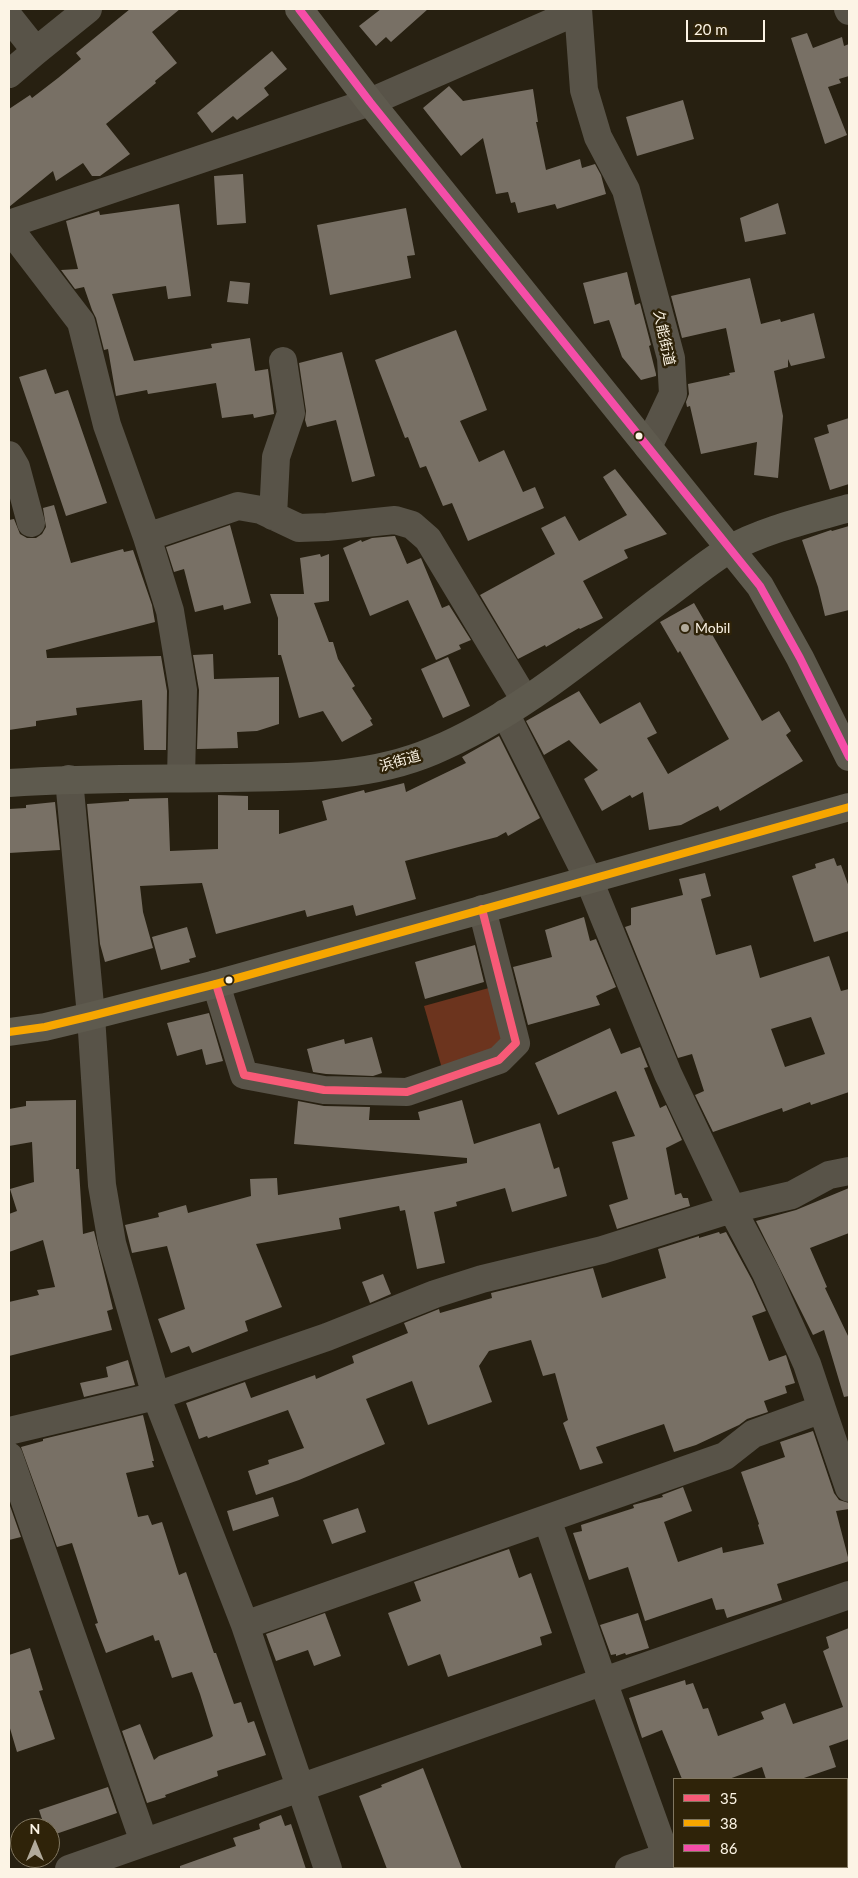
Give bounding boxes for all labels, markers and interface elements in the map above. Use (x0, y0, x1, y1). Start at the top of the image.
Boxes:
scale bar (688, 10, 767, 42)
text: 20 m (694, 20, 728, 38)
street label: 久能街道 (650, 309, 678, 367)
unlabelled marker (634, 431, 644, 441)
place label: Mobil (695, 620, 730, 636)
marker: Mobil (679, 622, 691, 634)
street label: 浜街道 (377, 747, 423, 775)
unlabelled marker (224, 975, 234, 985)
legend (673, 1778, 848, 1868)
text: 35 (720, 1789, 737, 1807)
text: 38 (720, 1814, 737, 1832)
north arrow (10, 1818, 60, 1868)
text: N (30, 1820, 40, 1837)
text: 86 (720, 1839, 737, 1857)

